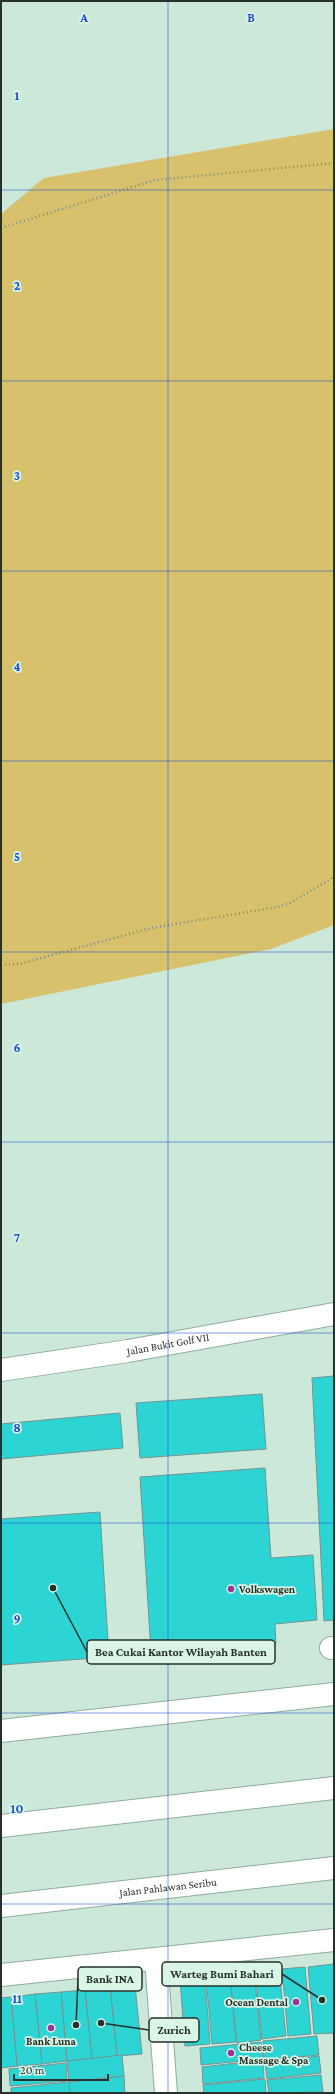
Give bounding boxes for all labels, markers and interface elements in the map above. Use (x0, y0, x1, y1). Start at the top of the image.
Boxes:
text: A (79, 10, 88, 25)
text: B (247, 10, 255, 25)
text: 1 (15, 88, 20, 103)
text: 2 (14, 278, 21, 293)
text: 3 (14, 468, 20, 483)
text: 4 (13, 659, 21, 674)
text: 5 (14, 849, 20, 864)
text: 6 (13, 1040, 21, 1055)
text: 7 (14, 1230, 20, 1245)
street label: Jalan Bukit Golf VII (125, 1331, 210, 1358)
text: 8 (13, 1420, 21, 1435)
place label: Volkswagen (238, 1583, 296, 1595)
marker: Volkswagen (226, 1584, 236, 1594)
text: 9 (13, 1611, 21, 1626)
callout: Bea Cukai Kantor Wilayah Banten (87, 1640, 275, 1664)
text: Bea Cukai Kantor Wilayah Banten (95, 1645, 267, 1659)
text: 10 (11, 1801, 23, 1816)
street label: Jalan Pahlawan Seribu (118, 1875, 217, 1900)
callout: Warteg Bumi Bahari (162, 1962, 282, 1986)
callout: Bank INA (78, 1967, 142, 1991)
text: Warteg Bumi Bahari (169, 1967, 274, 1981)
text: Bank INA (86, 1972, 135, 1986)
text: 11 (12, 1991, 22, 2006)
place label: Ocean Dental (225, 1996, 289, 2008)
marker: Ocean Dental (291, 1997, 301, 2007)
callout: Zurich (149, 2018, 199, 2042)
marker: Bank Luna (46, 2023, 56, 2033)
text: Zurich (157, 2023, 191, 2037)
place label: Bank Luna (26, 2035, 77, 2047)
place label: Cheese Massage & Spa (239, 2041, 309, 2066)
marker: Cheese Massage & Spa (226, 2048, 236, 2058)
scale bar (14, 2056, 108, 2082)
text: 20 m (20, 2063, 45, 2077)

